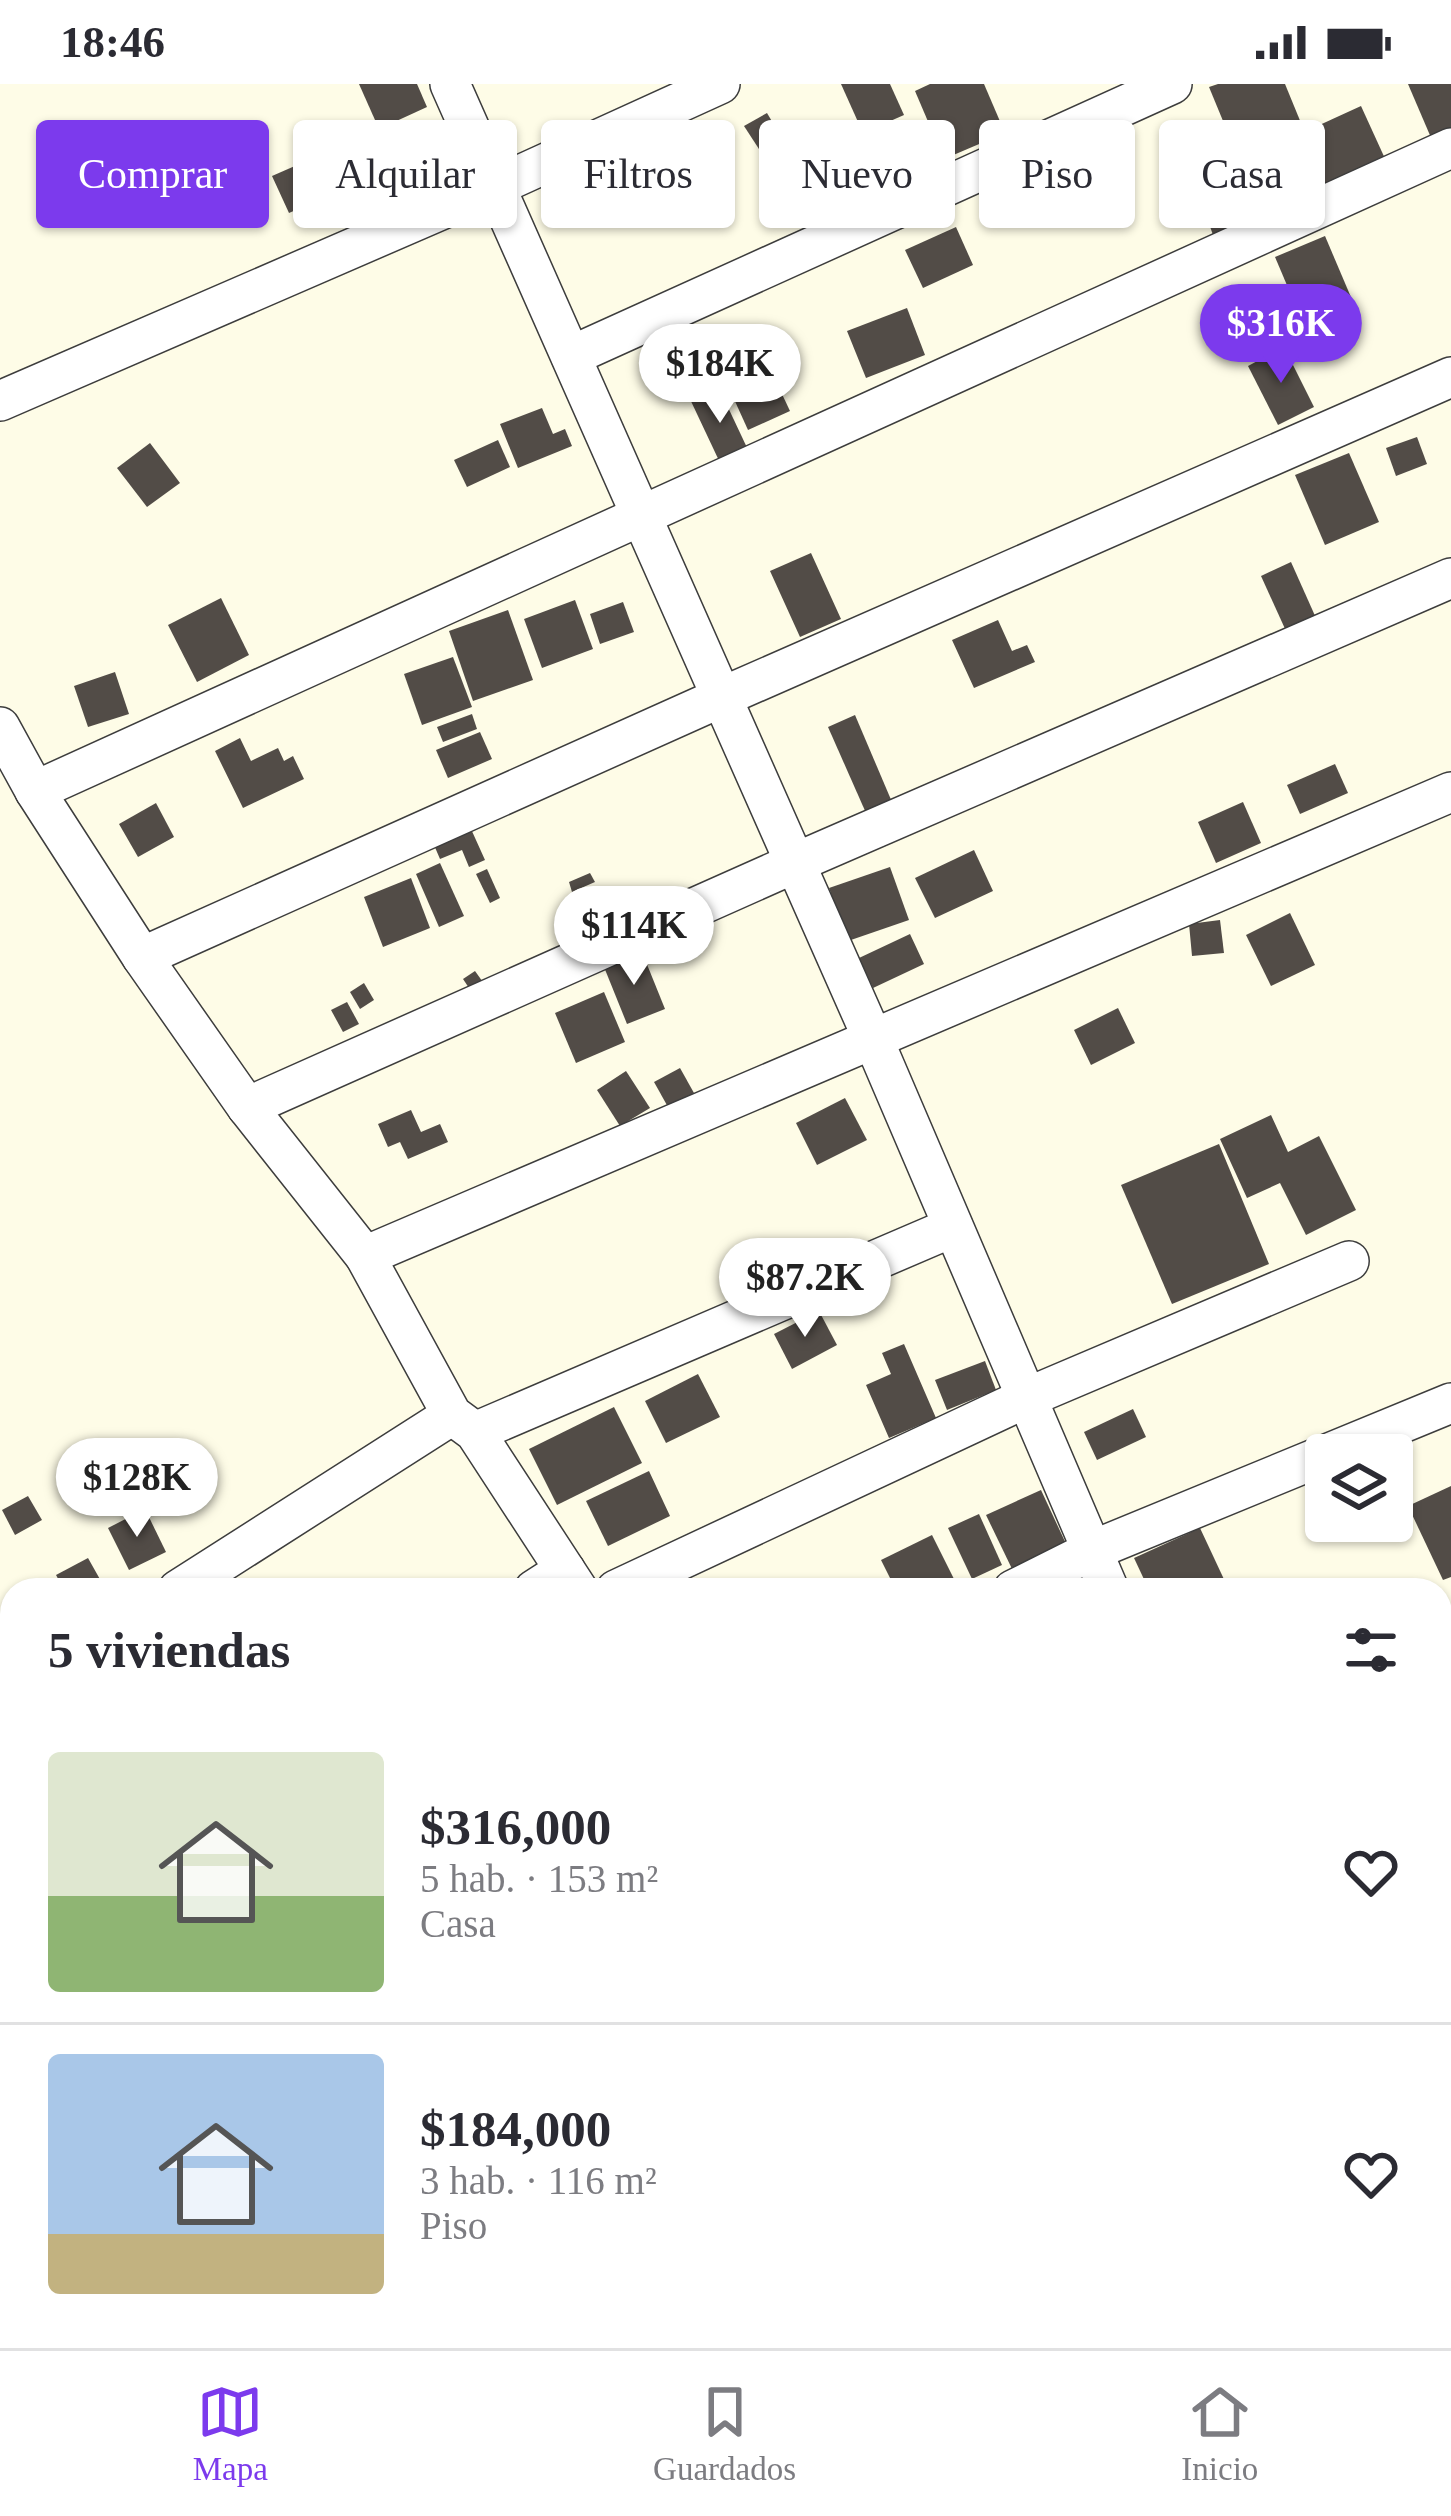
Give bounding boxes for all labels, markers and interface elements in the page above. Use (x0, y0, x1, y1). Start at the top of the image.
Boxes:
text: 18:46 (60, 17, 165, 67)
chip: Comprar (36, 120, 269, 228)
chip: Alquilar (293, 120, 517, 228)
chip: Filtros (541, 120, 735, 228)
chip: Nuevo (759, 120, 955, 228)
chip: Piso (979, 120, 1135, 228)
chip: Casa (1159, 120, 1325, 228)
pin: $316K (1197, 284, 1365, 386)
text: $316K (1227, 301, 1335, 344)
pin: $184K (636, 324, 804, 426)
text: $184K (666, 341, 774, 384)
pin: $114K (550, 886, 718, 988)
text: $114K (581, 903, 687, 946)
pin: $87.2K (707, 1238, 903, 1340)
text: $87.2K (746, 1255, 864, 1298)
map controls (1305, 1434, 1413, 1542)
button: layers (1305, 1434, 1413, 1542)
pin: $128K (53, 1438, 221, 1540)
text: $128K (83, 1455, 191, 1498)
icon: filters (1338, 1617, 1404, 1683)
text: 5 viviendas (48, 1622, 290, 1678)
text: $316,000 (420, 1799, 611, 1855)
icon: home (144, 1800, 288, 1944)
icon: heart (1338, 1839, 1404, 1905)
text: 5 hab. · 153 m² (420, 1857, 658, 1900)
text: Casa (420, 1902, 496, 1945)
text: $184,000 (420, 2101, 611, 2157)
icon: home (144, 2102, 288, 2246)
icon: heart (1338, 2141, 1404, 2207)
text: 3 hab. · 116 m² (420, 2159, 657, 2202)
text: Piso (420, 2204, 487, 2247)
tab: Mapa (193, 2379, 268, 2488)
tab: Guardados (653, 2379, 796, 2488)
tab: Inicio (1181, 2379, 1258, 2488)

